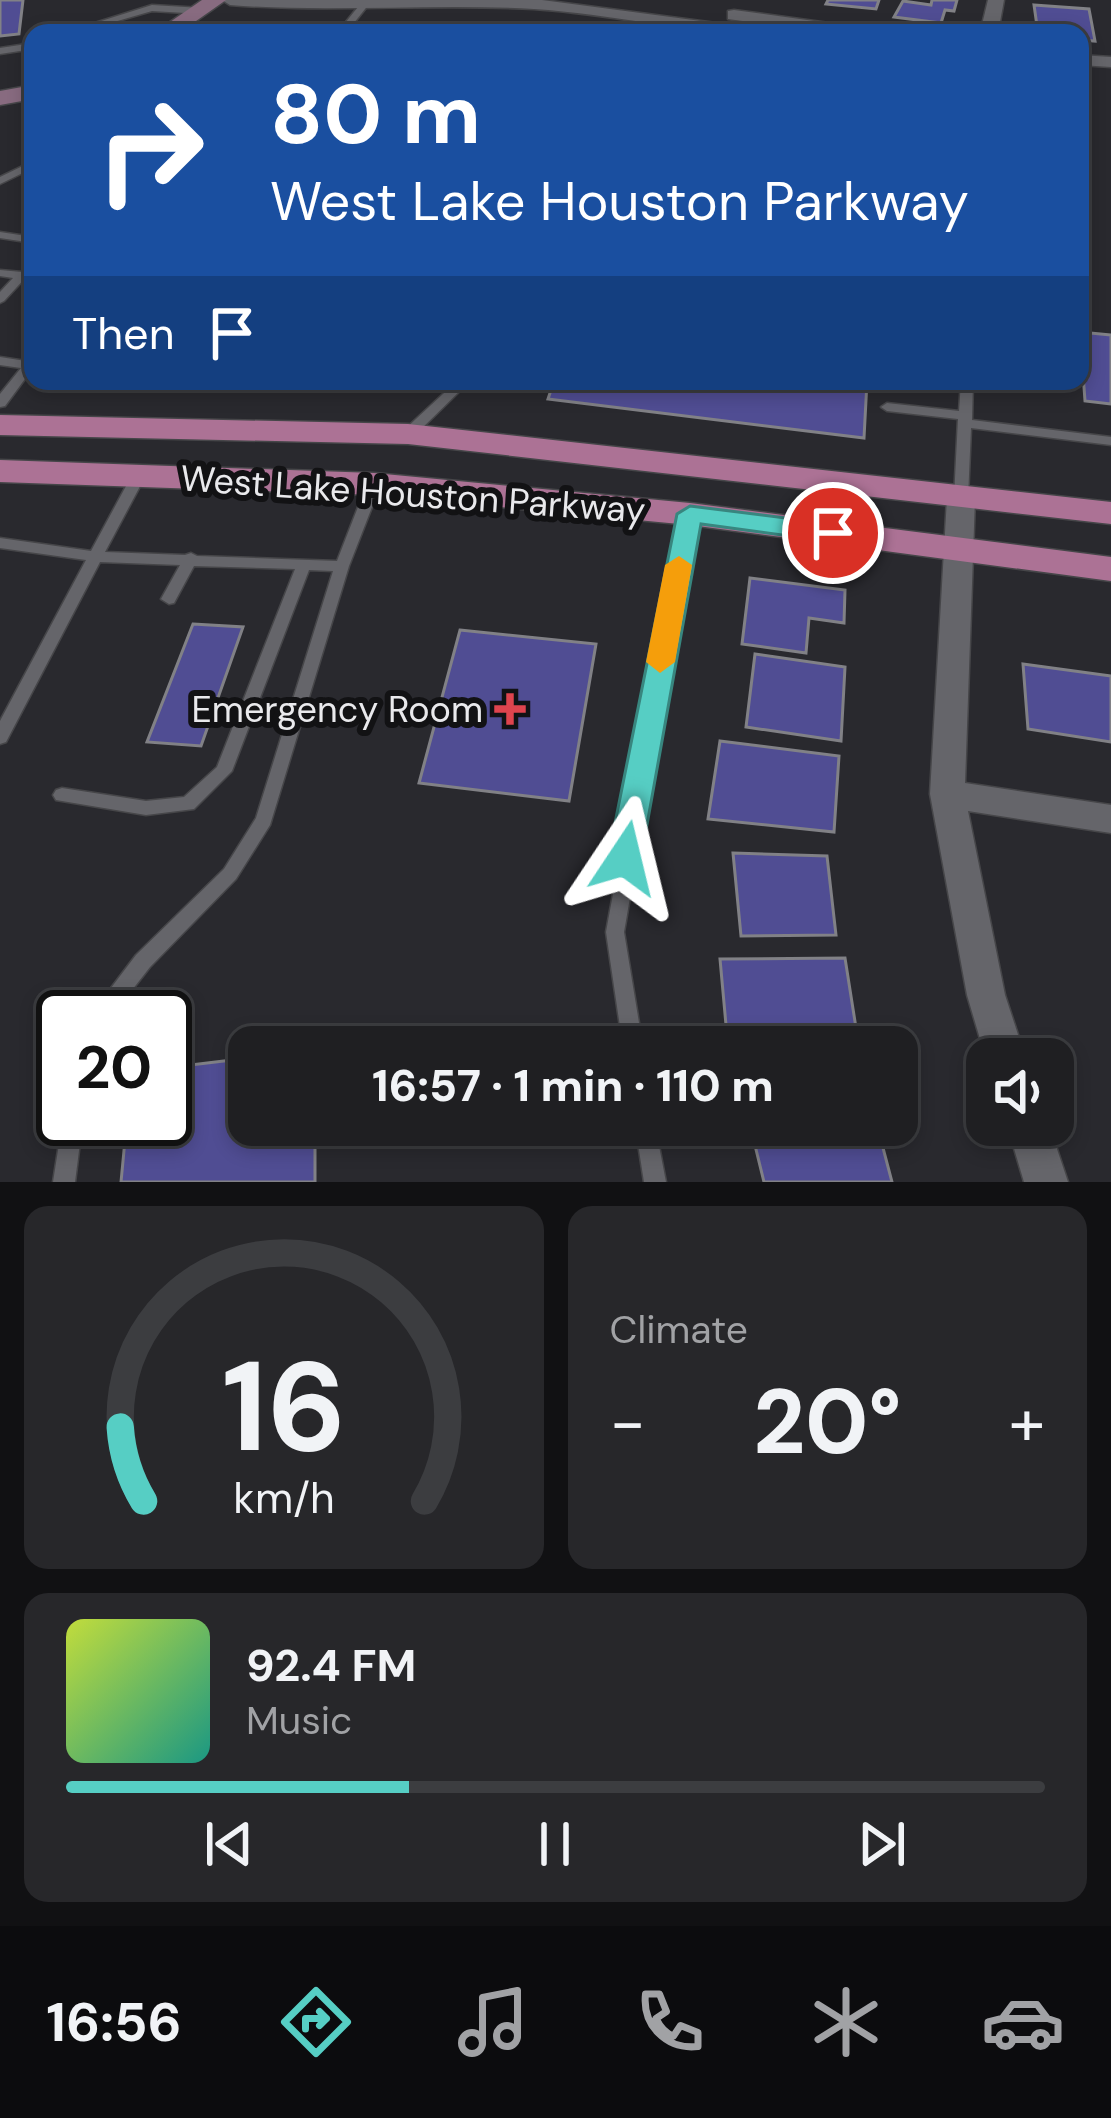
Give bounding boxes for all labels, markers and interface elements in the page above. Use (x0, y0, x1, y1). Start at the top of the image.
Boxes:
text: 80 m (270, 60, 481, 169)
icon: right (72, 72, 228, 228)
text: West Lake Houston Parkway (270, 166, 969, 237)
icon: arrive (199, 300, 265, 366)
text: Then (72, 304, 175, 363)
street label: West Lake Houston Parkway (179, 454, 647, 534)
pin (782, 482, 884, 584)
icon: arrive (800, 500, 866, 566)
place label: Emergency Room (192, 686, 483, 733)
marker: Emergency Room (494, 693, 526, 725)
position arrow (562, 795, 688, 921)
speed limit sign: 20 (36, 990, 192, 1146)
map controls (966, 1038, 1074, 1146)
button: sound (966, 1038, 1074, 1146)
text: 16:57 · 1 min · 110 m (372, 1056, 774, 1115)
text: Climate (610, 1304, 748, 1355)
text: 16 (221, 1326, 346, 1489)
text: 20° (753, 1364, 901, 1481)
text: − (610, 1380, 646, 1465)
text: + (1009, 1380, 1045, 1465)
text: km/h (233, 1469, 334, 1525)
text: 92.4 FM (246, 1636, 416, 1695)
text: Music (246, 1695, 352, 1746)
icon: previous (196, 1811, 262, 1877)
icon: pause (522, 1811, 588, 1877)
icon: next (849, 1811, 915, 1877)
icon: directions (274, 1980, 358, 2064)
icon: music (451, 1980, 535, 2064)
icon: phone (628, 1980, 712, 2064)
icon: climate (804, 1980, 888, 2064)
icon: car (981, 1980, 1065, 2064)
text: 16:56 (46, 1987, 182, 2058)

